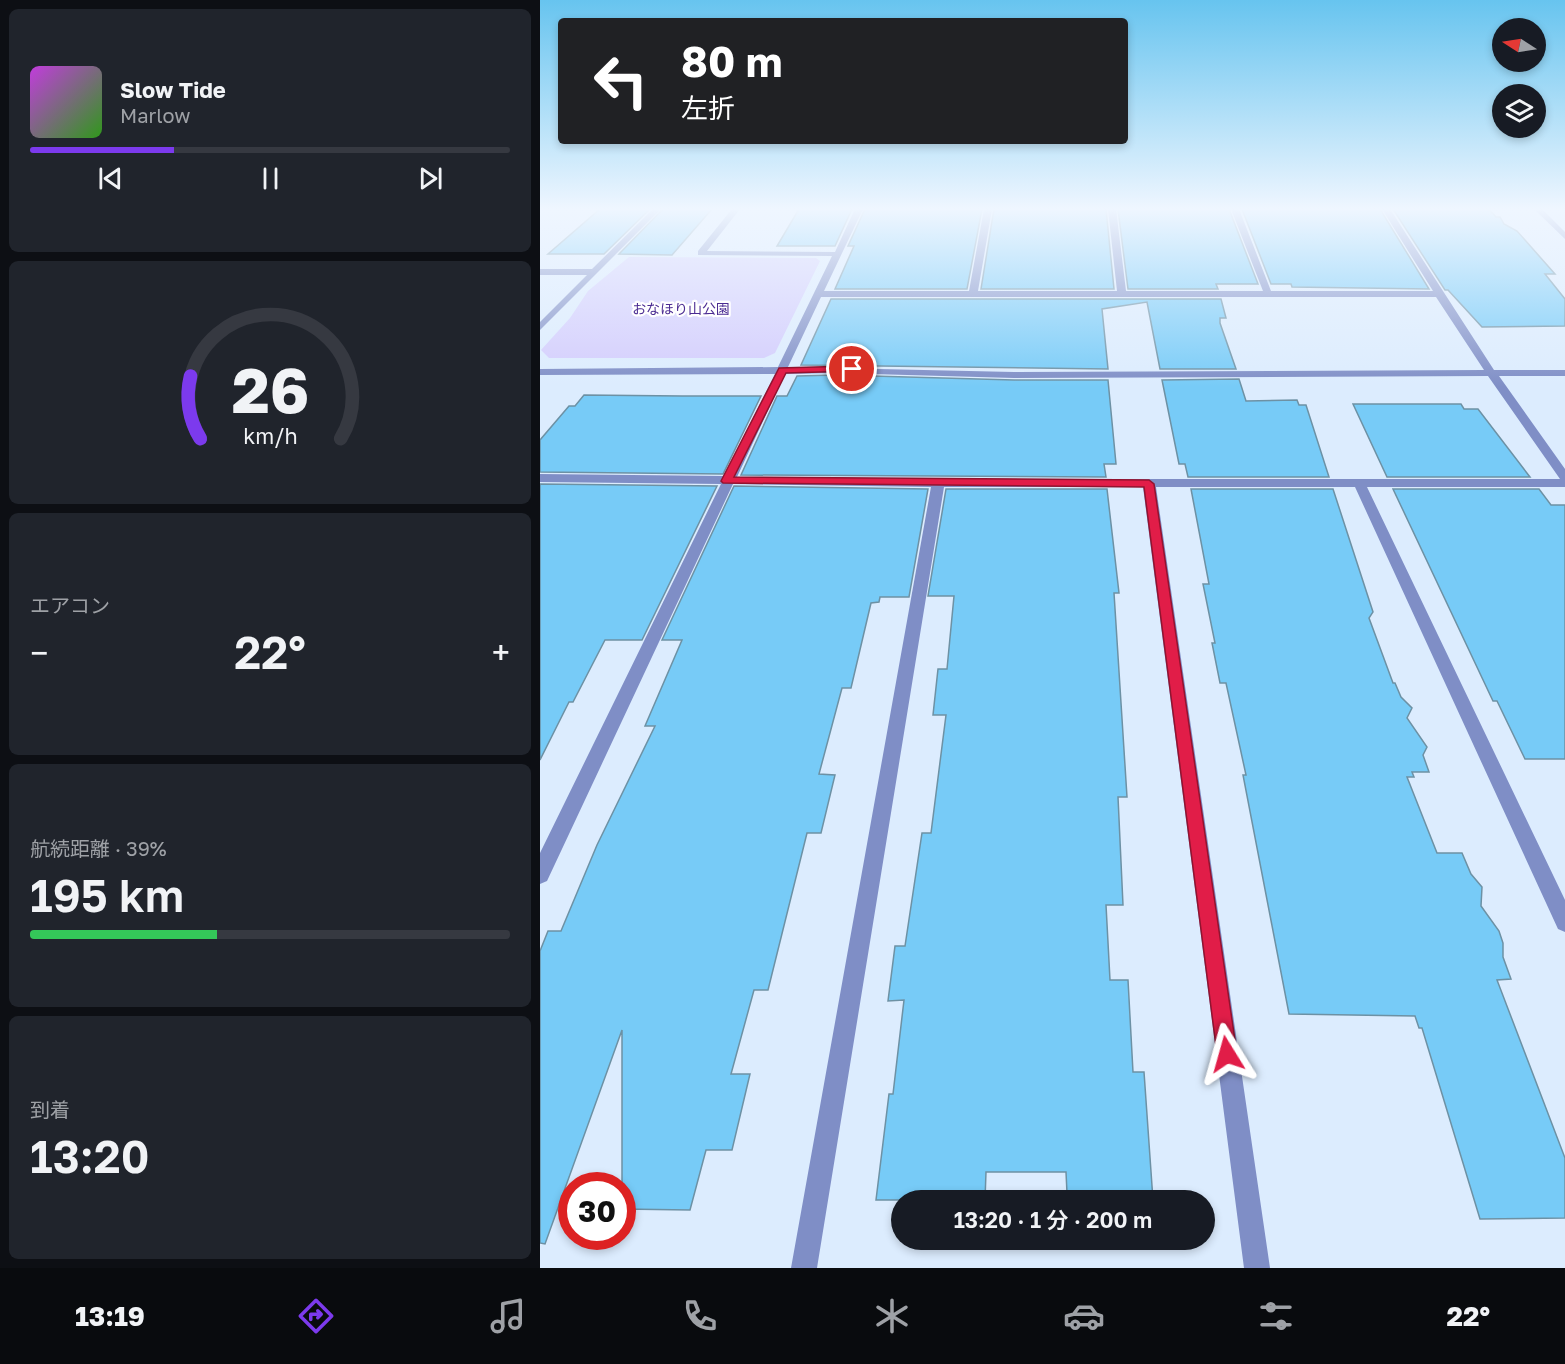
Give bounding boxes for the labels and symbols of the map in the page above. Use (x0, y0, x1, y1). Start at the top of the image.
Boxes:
north arrow (1492, 18, 1546, 72)
park label: おなほり山公園 (632, 300, 730, 317)
pin (826, 343, 877, 394)
position arrow (1195, 1022, 1259, 1086)
speed limit sign: 30 (558, 1172, 636, 1250)

